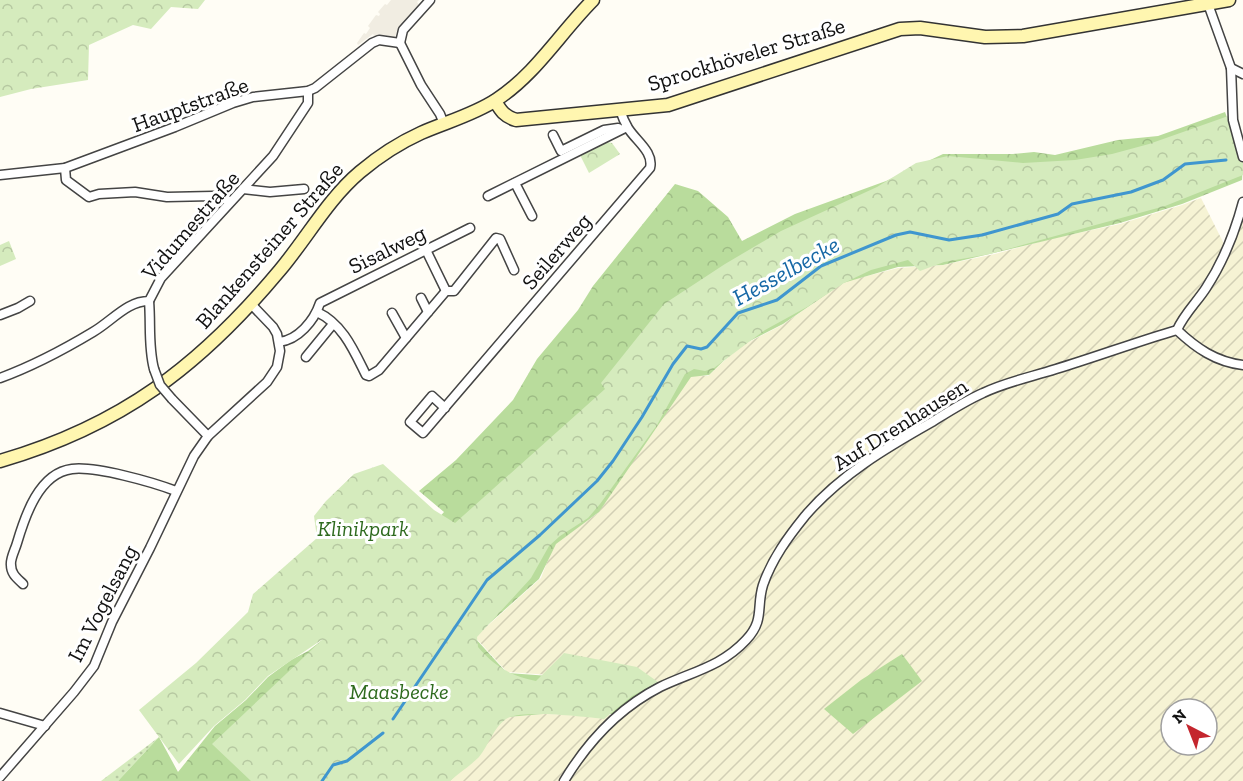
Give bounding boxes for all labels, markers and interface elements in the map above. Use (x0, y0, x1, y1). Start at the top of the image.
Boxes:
street label: Sprockhöveler Straße (644, 12, 848, 97)
street label: Hauptstraße (128, 71, 252, 138)
street label: Blankensteiner Straße (190, 157, 349, 334)
street label: Vidumestraße (135, 165, 245, 286)
street label: Seilerweg (516, 208, 597, 295)
street label: Sisalweg (344, 219, 430, 280)
water label: Hesselbecke (727, 229, 844, 312)
street label: Auf Drenhausen (828, 372, 973, 477)
park label: Klinikpark (317, 515, 409, 542)
street label: Im Vogelsang (61, 540, 143, 666)
park label: Maasbecke (349, 678, 449, 705)
north arrow (1159, 697, 1219, 757)
text: N (1168, 705, 1190, 727)

